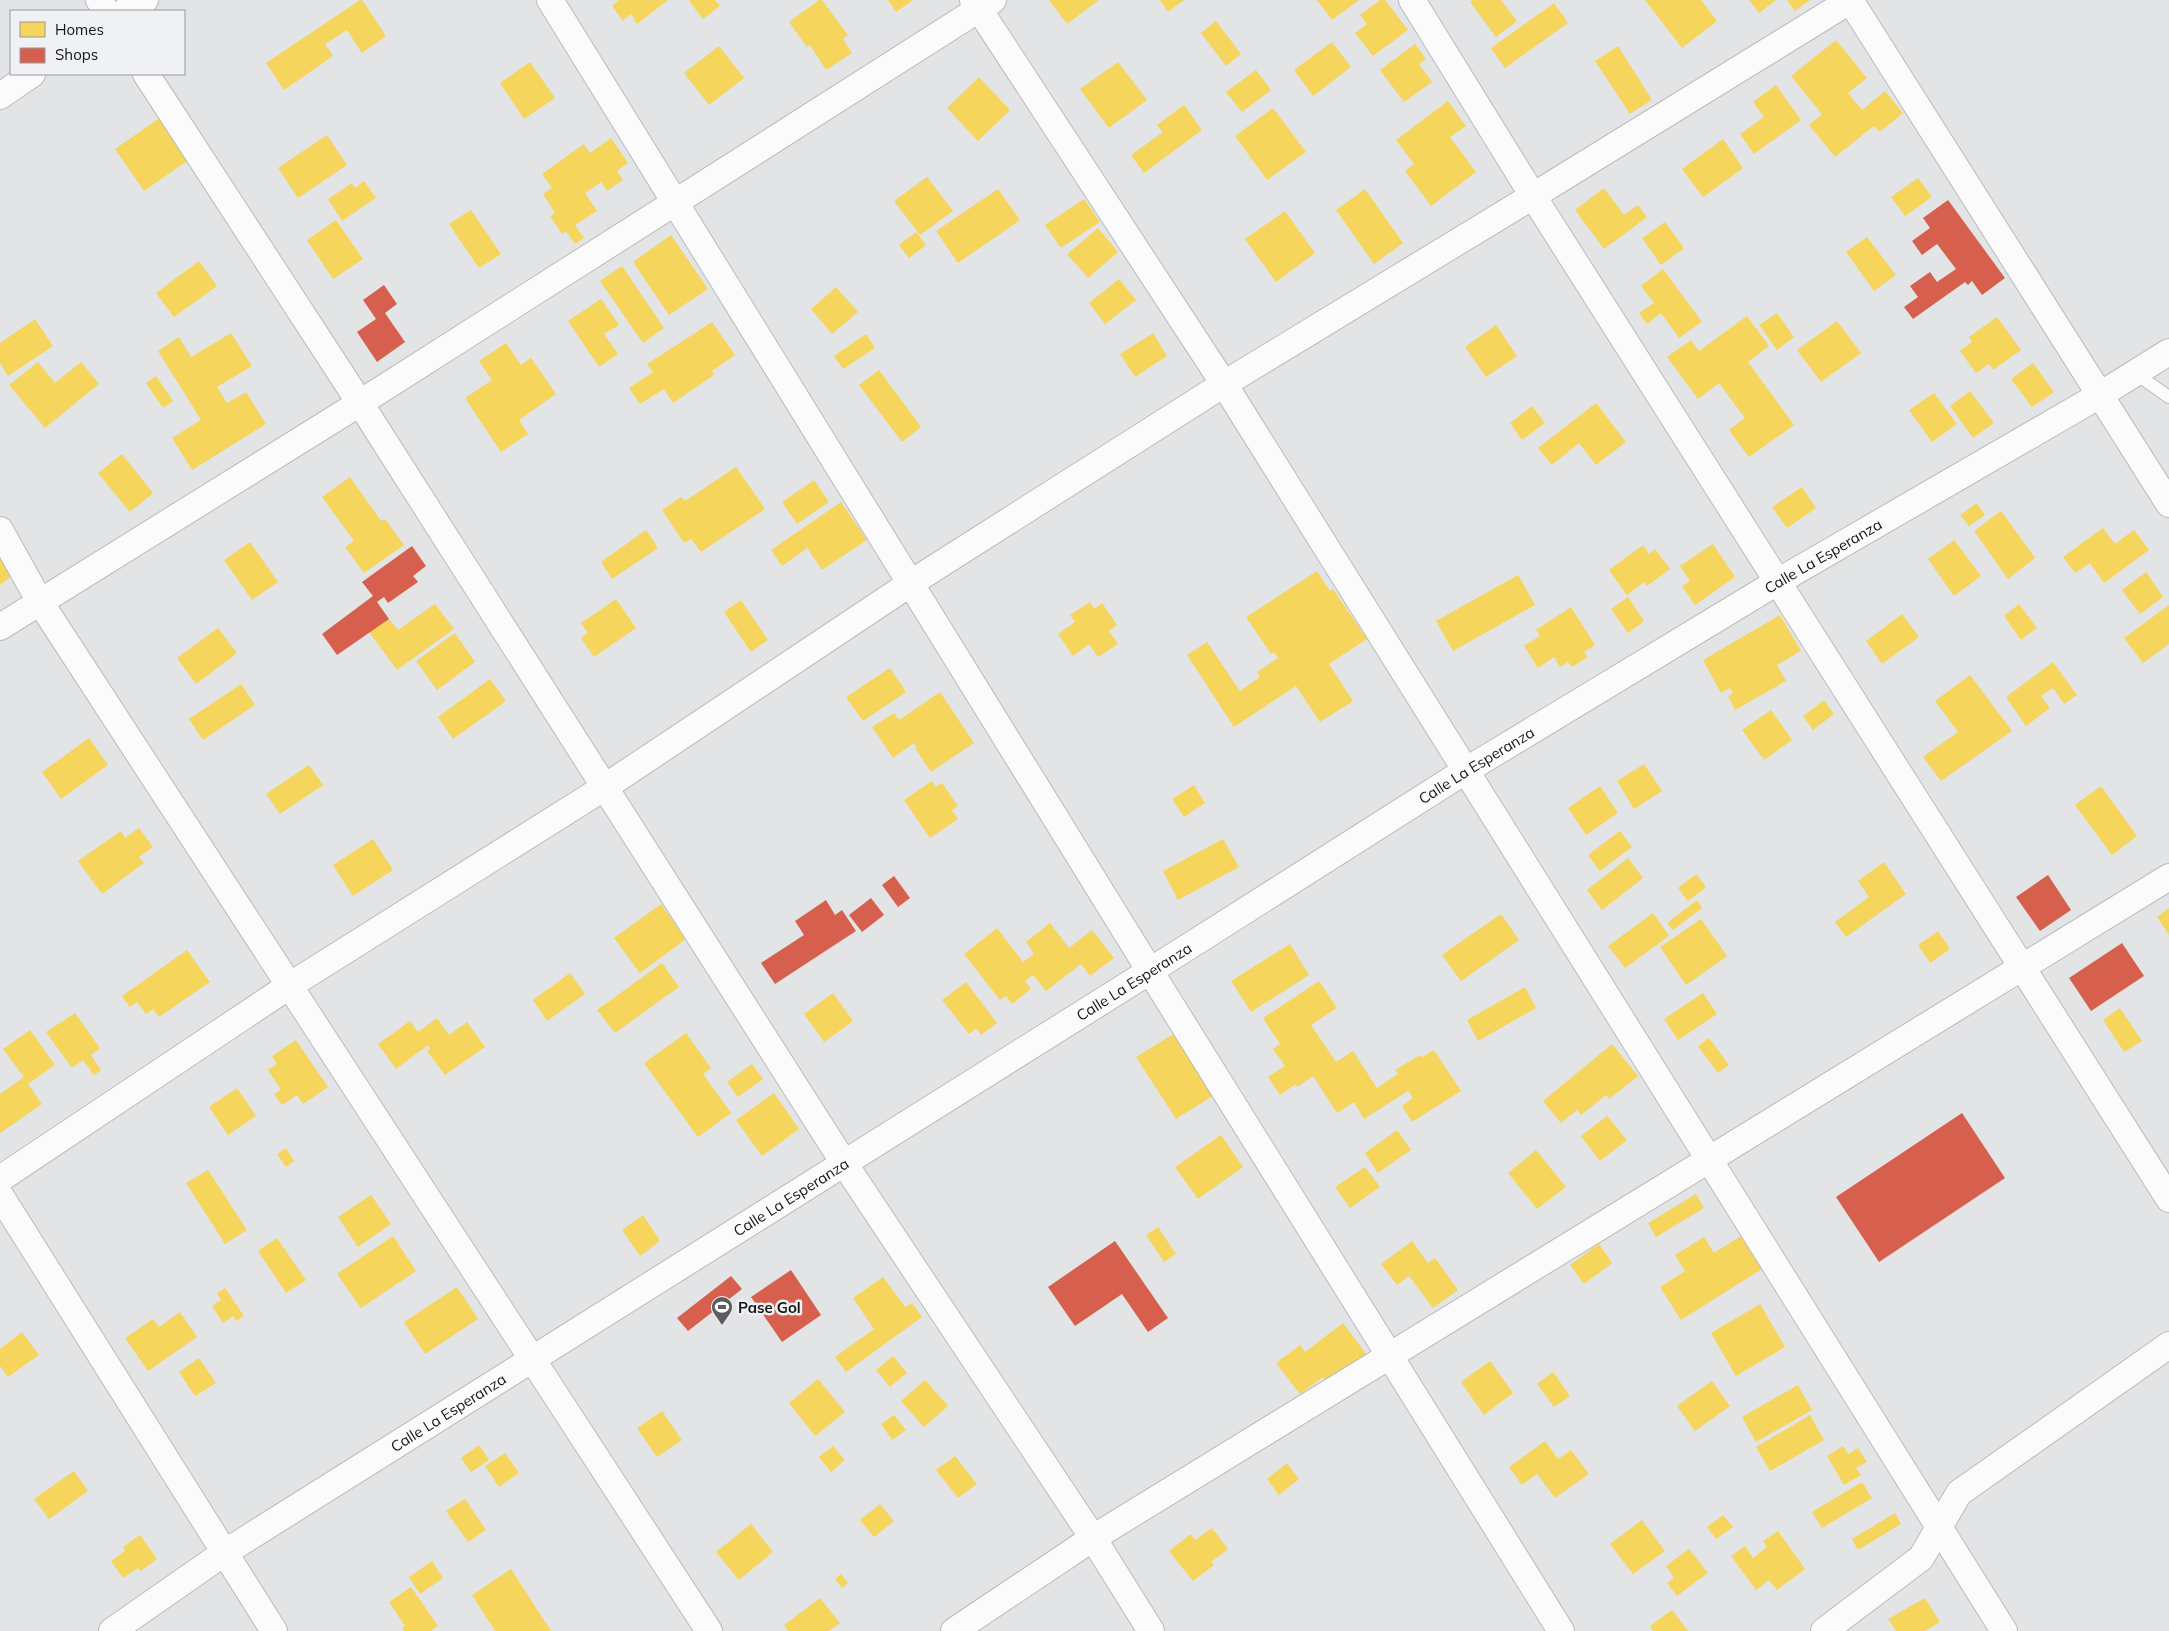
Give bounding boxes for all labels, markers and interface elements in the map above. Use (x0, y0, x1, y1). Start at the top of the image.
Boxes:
legend (10, 10, 185, 75)
text: Homes (55, 20, 104, 39)
text: Shops (55, 45, 98, 64)
street label: Calle La Esperanza (1761, 514, 1885, 597)
street label: Calle La Esperanza (1415, 722, 1538, 808)
street label: Calle La Esperanza (1073, 938, 1195, 1025)
street label: Calle La Esperanza (730, 1153, 852, 1240)
sports icon: Pase Gol (710, 1295, 734, 1326)
place label: Pase Gol (738, 1298, 801, 1317)
street label: Calle La Esperanza (387, 1369, 509, 1456)

